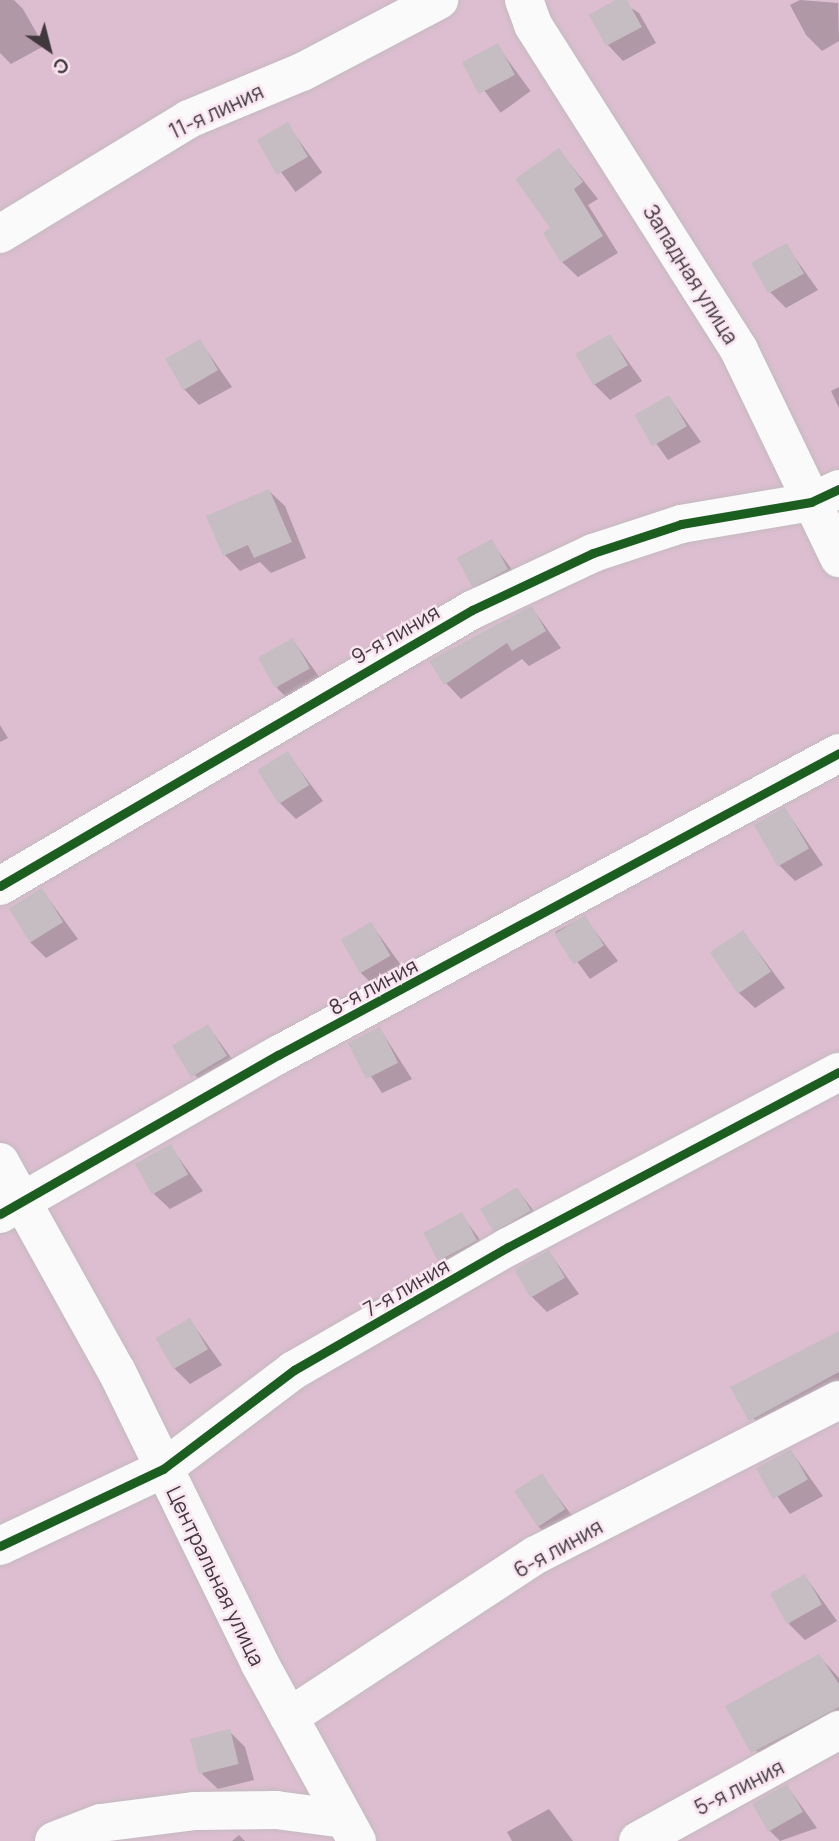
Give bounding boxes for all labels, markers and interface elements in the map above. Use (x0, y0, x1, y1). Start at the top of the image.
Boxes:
north arrow (14, 14, 84, 84)
text: С (48, 52, 74, 81)
street label: 11-я линия (165, 78, 267, 144)
street label: Западная улица (638, 200, 744, 348)
street label: 9-я линия (346, 599, 444, 669)
street label: 8-я линия (324, 952, 422, 1020)
street label: 7-я линия (359, 1252, 453, 1322)
street label: Центральная улица (162, 1482, 270, 1670)
street label: 6-я линия (509, 1513, 607, 1583)
street label: 5-я линия (690, 1754, 788, 1820)

